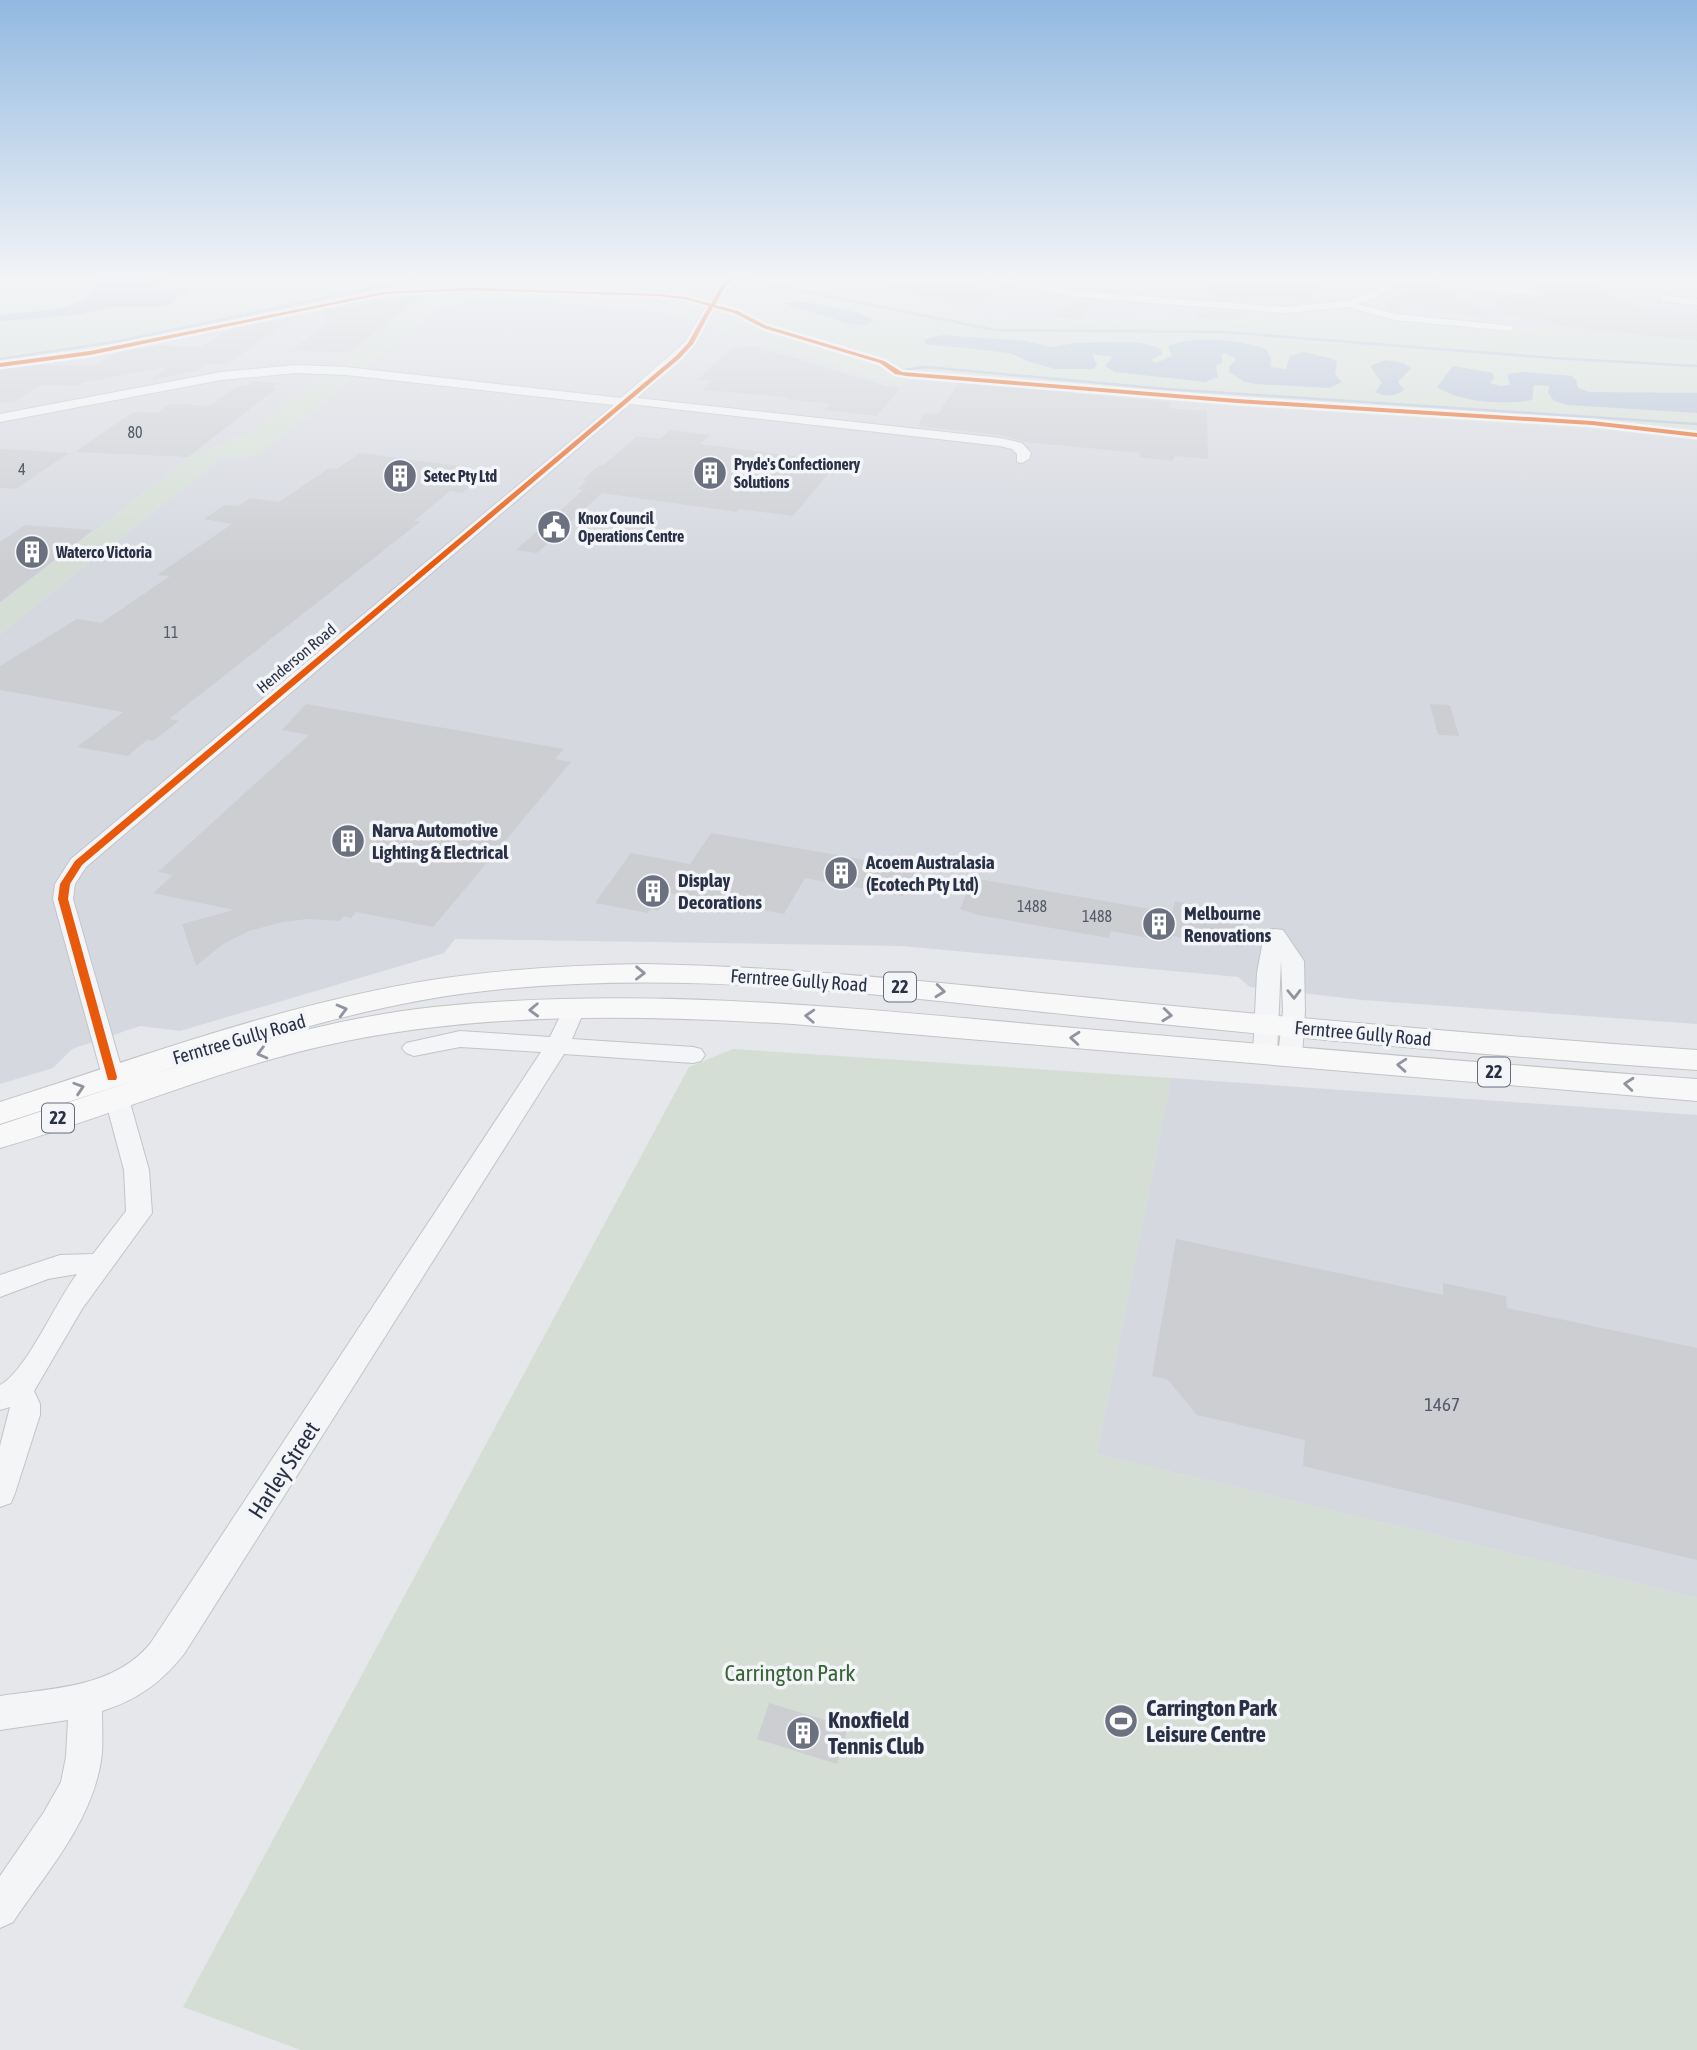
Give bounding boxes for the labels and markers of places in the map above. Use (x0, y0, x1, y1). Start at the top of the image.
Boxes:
building icon: Pryde's Confectionery Solutions (691, 454, 729, 492)
place label: Pryde's Confectionery Solutions (734, 455, 860, 491)
building icon: Setec Pty Ltd (381, 457, 419, 495)
place label: Setec Pty Ltd (424, 467, 498, 485)
public building icon: Knox Council Operations Centre (535, 508, 573, 546)
place label: Knox Council Operations Centre (578, 509, 684, 545)
building icon: Waterco Victoria (13, 533, 51, 571)
place label: Waterco Victoria (55, 543, 152, 561)
place label: Narva Automotive Lighting & Electrical (372, 819, 509, 863)
building icon: Narva Automotive Lighting & Electrical (329, 822, 367, 860)
place label: Acoem Australasia (Ecotech Pty Ltd) (865, 851, 995, 895)
building icon: Acoem Australasia (Ecotech Pty Ltd) (822, 854, 860, 892)
place label: Display Decorations (678, 869, 762, 913)
building icon: Display Decorations (634, 872, 672, 910)
place label: Melbourne Renovations (1184, 902, 1272, 946)
building icon: Melbourne Renovations (1140, 905, 1178, 943)
place label: Carrington Park Leisure Centre (1146, 1695, 1278, 1747)
sports icon: Carrington Park Leisure Centre (1102, 1702, 1140, 1740)
place label: Knoxfield Tennis Club (828, 1707, 925, 1759)
building icon: Knoxfield Tennis Club (784, 1714, 822, 1752)

